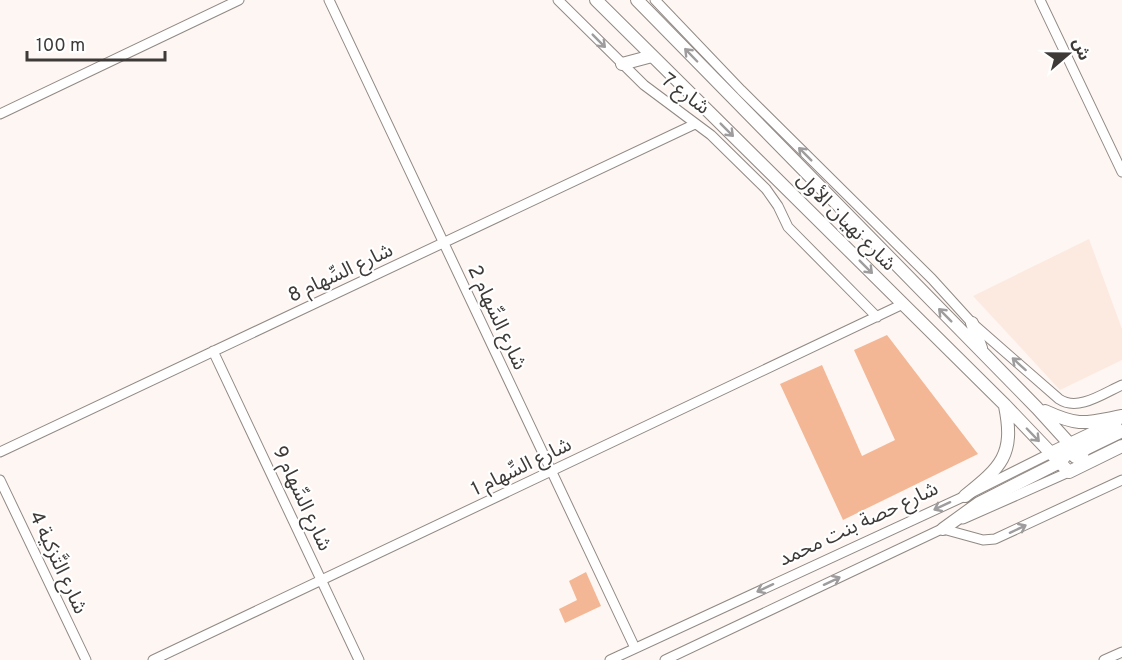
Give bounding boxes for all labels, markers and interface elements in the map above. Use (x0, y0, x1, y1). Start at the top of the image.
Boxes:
scale bar (27, 24, 165, 62)
north arrow (1038, 24, 1098, 84)
one-way arrow (592, 34, 607, 49)
text: 100 m (36, 35, 85, 58)
text: ش (1067, 36, 1093, 63)
one-way arrow (683, 48, 698, 63)
street label: شارع 7 (655, 68, 714, 121)
one-way arrow (719, 122, 734, 137)
one-way arrow (798, 147, 813, 161)
street label: شارع نهيان الأول (790, 167, 901, 278)
street label: شارع السِّهام 8 (284, 238, 398, 310)
one-way arrow (858, 260, 873, 275)
street label: شارع السِّهام 2 (460, 261, 532, 375)
one-way arrow (938, 307, 953, 322)
one-way arrow (1012, 357, 1027, 371)
one-way arrow (1026, 427, 1041, 442)
street label: شارع السِّهام 1 (467, 432, 576, 503)
street label: شارع السِّهام 9 (266, 442, 337, 556)
street label: شارع حصة بنت محمد (775, 476, 943, 573)
one-way arrow (933, 501, 952, 512)
street label: شارع التَّزكية 4 (22, 507, 94, 619)
one-way arrow (1009, 522, 1027, 534)
one-way arrow (823, 575, 841, 587)
one-way arrow (756, 583, 774, 594)

